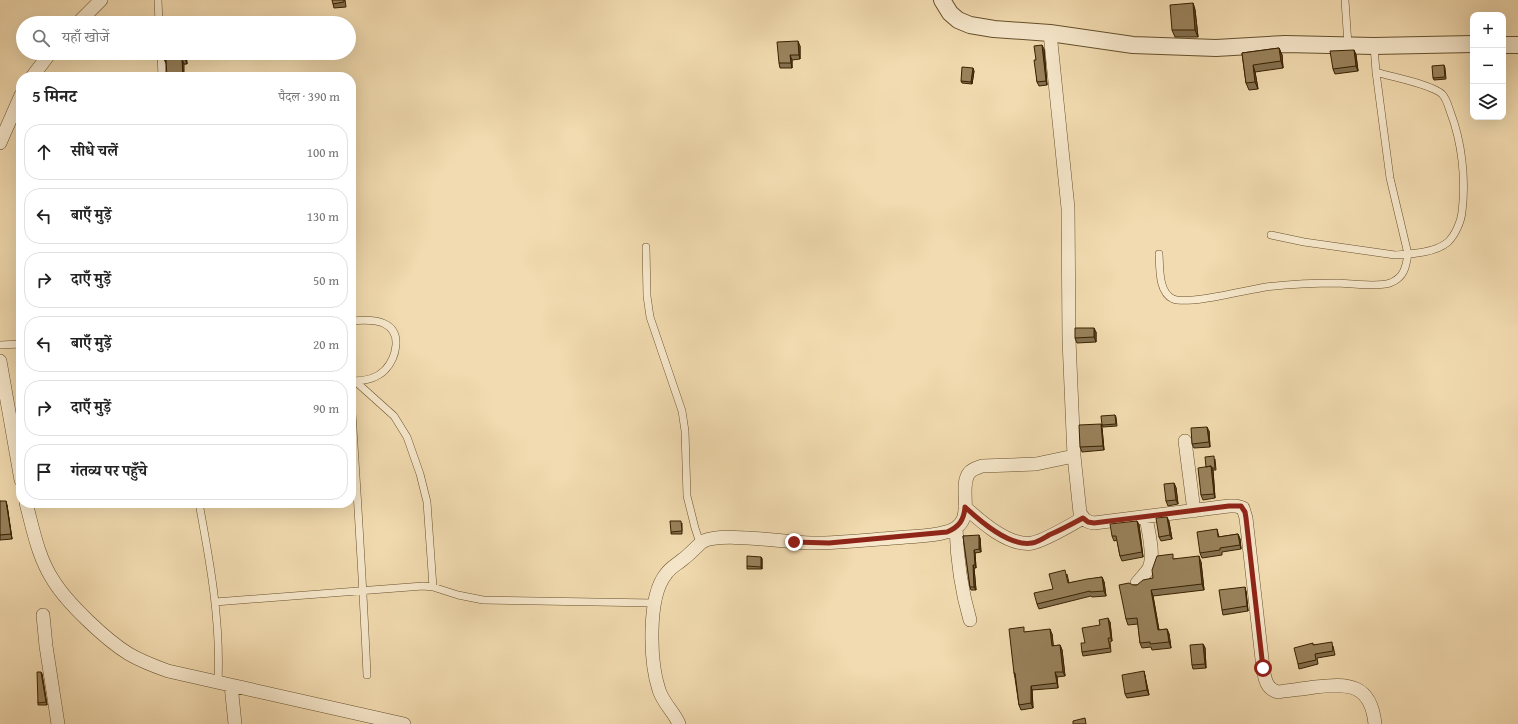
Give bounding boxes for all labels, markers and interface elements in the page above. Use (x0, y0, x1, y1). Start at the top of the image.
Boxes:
map controls (1470, 12, 1506, 120)
button: + (1470, 12, 1506, 48)
search box (16, 16, 356, 60)
text: यहाँ खोजें (62, 26, 109, 47)
icon: search (30, 27, 52, 49)
button: − (1470, 48, 1506, 84)
text: 5 मिनट (32, 83, 77, 108)
button: layers (1470, 84, 1506, 120)
text: पैदल · 390 m (279, 87, 340, 106)
text: सीधे चलें (71, 140, 118, 161)
icon: ahead (33, 141, 55, 163)
text: 100 m (307, 143, 339, 162)
text: बाएँ मुड़ें (71, 204, 112, 225)
icon: left (33, 205, 55, 227)
text: 130 m (307, 207, 339, 226)
text: दाएँ मुड़ें (71, 268, 111, 289)
icon: right (33, 269, 55, 291)
text: 50 m (313, 271, 339, 290)
text: बाएँ मुड़ें (71, 332, 112, 353)
icon: left (33, 333, 55, 355)
text: 20 m (313, 335, 339, 354)
text: दाएँ मुड़ें (71, 396, 111, 417)
icon: right (33, 397, 55, 419)
text: 90 m (313, 399, 339, 418)
text: गंतव्य पर पहुँचे (71, 460, 147, 481)
icon: arrive (33, 461, 55, 483)
route end (785, 533, 803, 551)
route start (1254, 659, 1272, 677)

